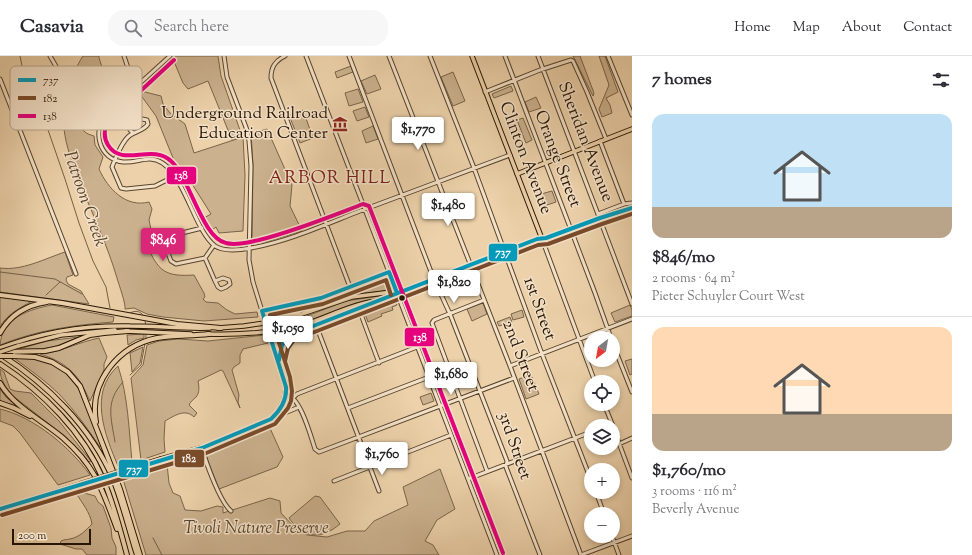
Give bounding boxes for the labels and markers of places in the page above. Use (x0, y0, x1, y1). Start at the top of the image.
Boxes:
place label: Underground Railroad Education Center (161, 102, 329, 146)
museum icon: Underground Railroad Education Center (331, 115, 349, 133)
pin: $1,770 (385, 117, 451, 151)
pin: $1,480 (415, 193, 481, 227)
pin: $846 (139, 228, 187, 262)
pin: $1,820 (421, 270, 487, 304)
unlabelled marker (397, 293, 407, 303)
pin: $1,050 (255, 316, 321, 350)
pin: $1,680 (418, 362, 484, 396)
pin: $1,760 (349, 442, 415, 476)

